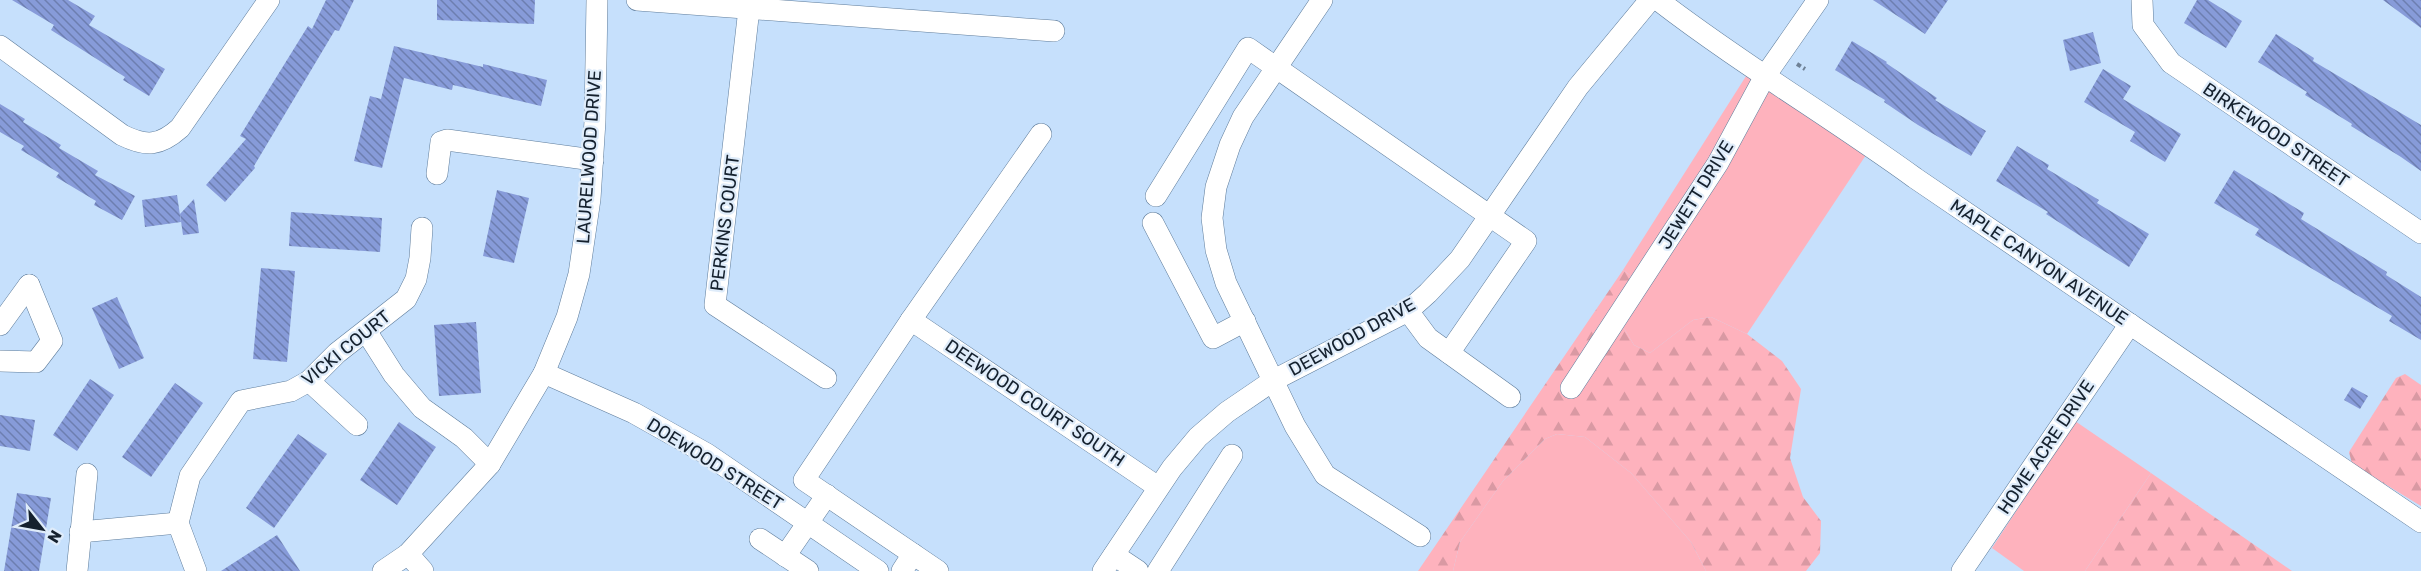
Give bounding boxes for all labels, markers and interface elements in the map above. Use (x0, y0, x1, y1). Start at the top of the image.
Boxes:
street label: LAURELWOOD DRIVE (572, 70, 606, 244)
street label: BIRKEWOOD STREET (2199, 78, 2353, 192)
street label: JEWETT DRIVE (1654, 136, 1738, 254)
street label: PERKINS COURT (706, 154, 744, 292)
street label: MAPLE CANYON AVENUE (1946, 194, 2132, 330)
street label: DEEWOOD DRIVE (1285, 293, 1419, 381)
street label: VICKI COURT (297, 306, 395, 390)
street label: DEEWOOD COURT SOUTH (941, 335, 1129, 471)
street label: HOME ACRE DRIVE (1993, 376, 2099, 518)
street label: DOEWOOD STREET (643, 413, 787, 515)
north arrow (12, 499, 72, 559)
text: N (43, 527, 66, 546)

